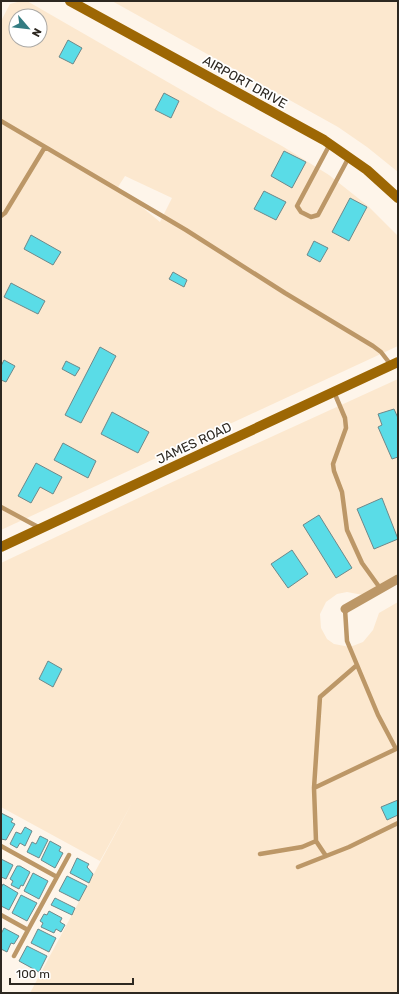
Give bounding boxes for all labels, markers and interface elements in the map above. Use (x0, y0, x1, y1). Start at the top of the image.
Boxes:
north arrow (8, 8, 48, 48)
text: N (29, 26, 44, 39)
street label: AIRPORT DRIVE (200, 53, 290, 111)
street label: JAMES ROAD (154, 419, 234, 467)
scale bar (10, 960, 133, 986)
text: 100 m (16, 967, 50, 981)

